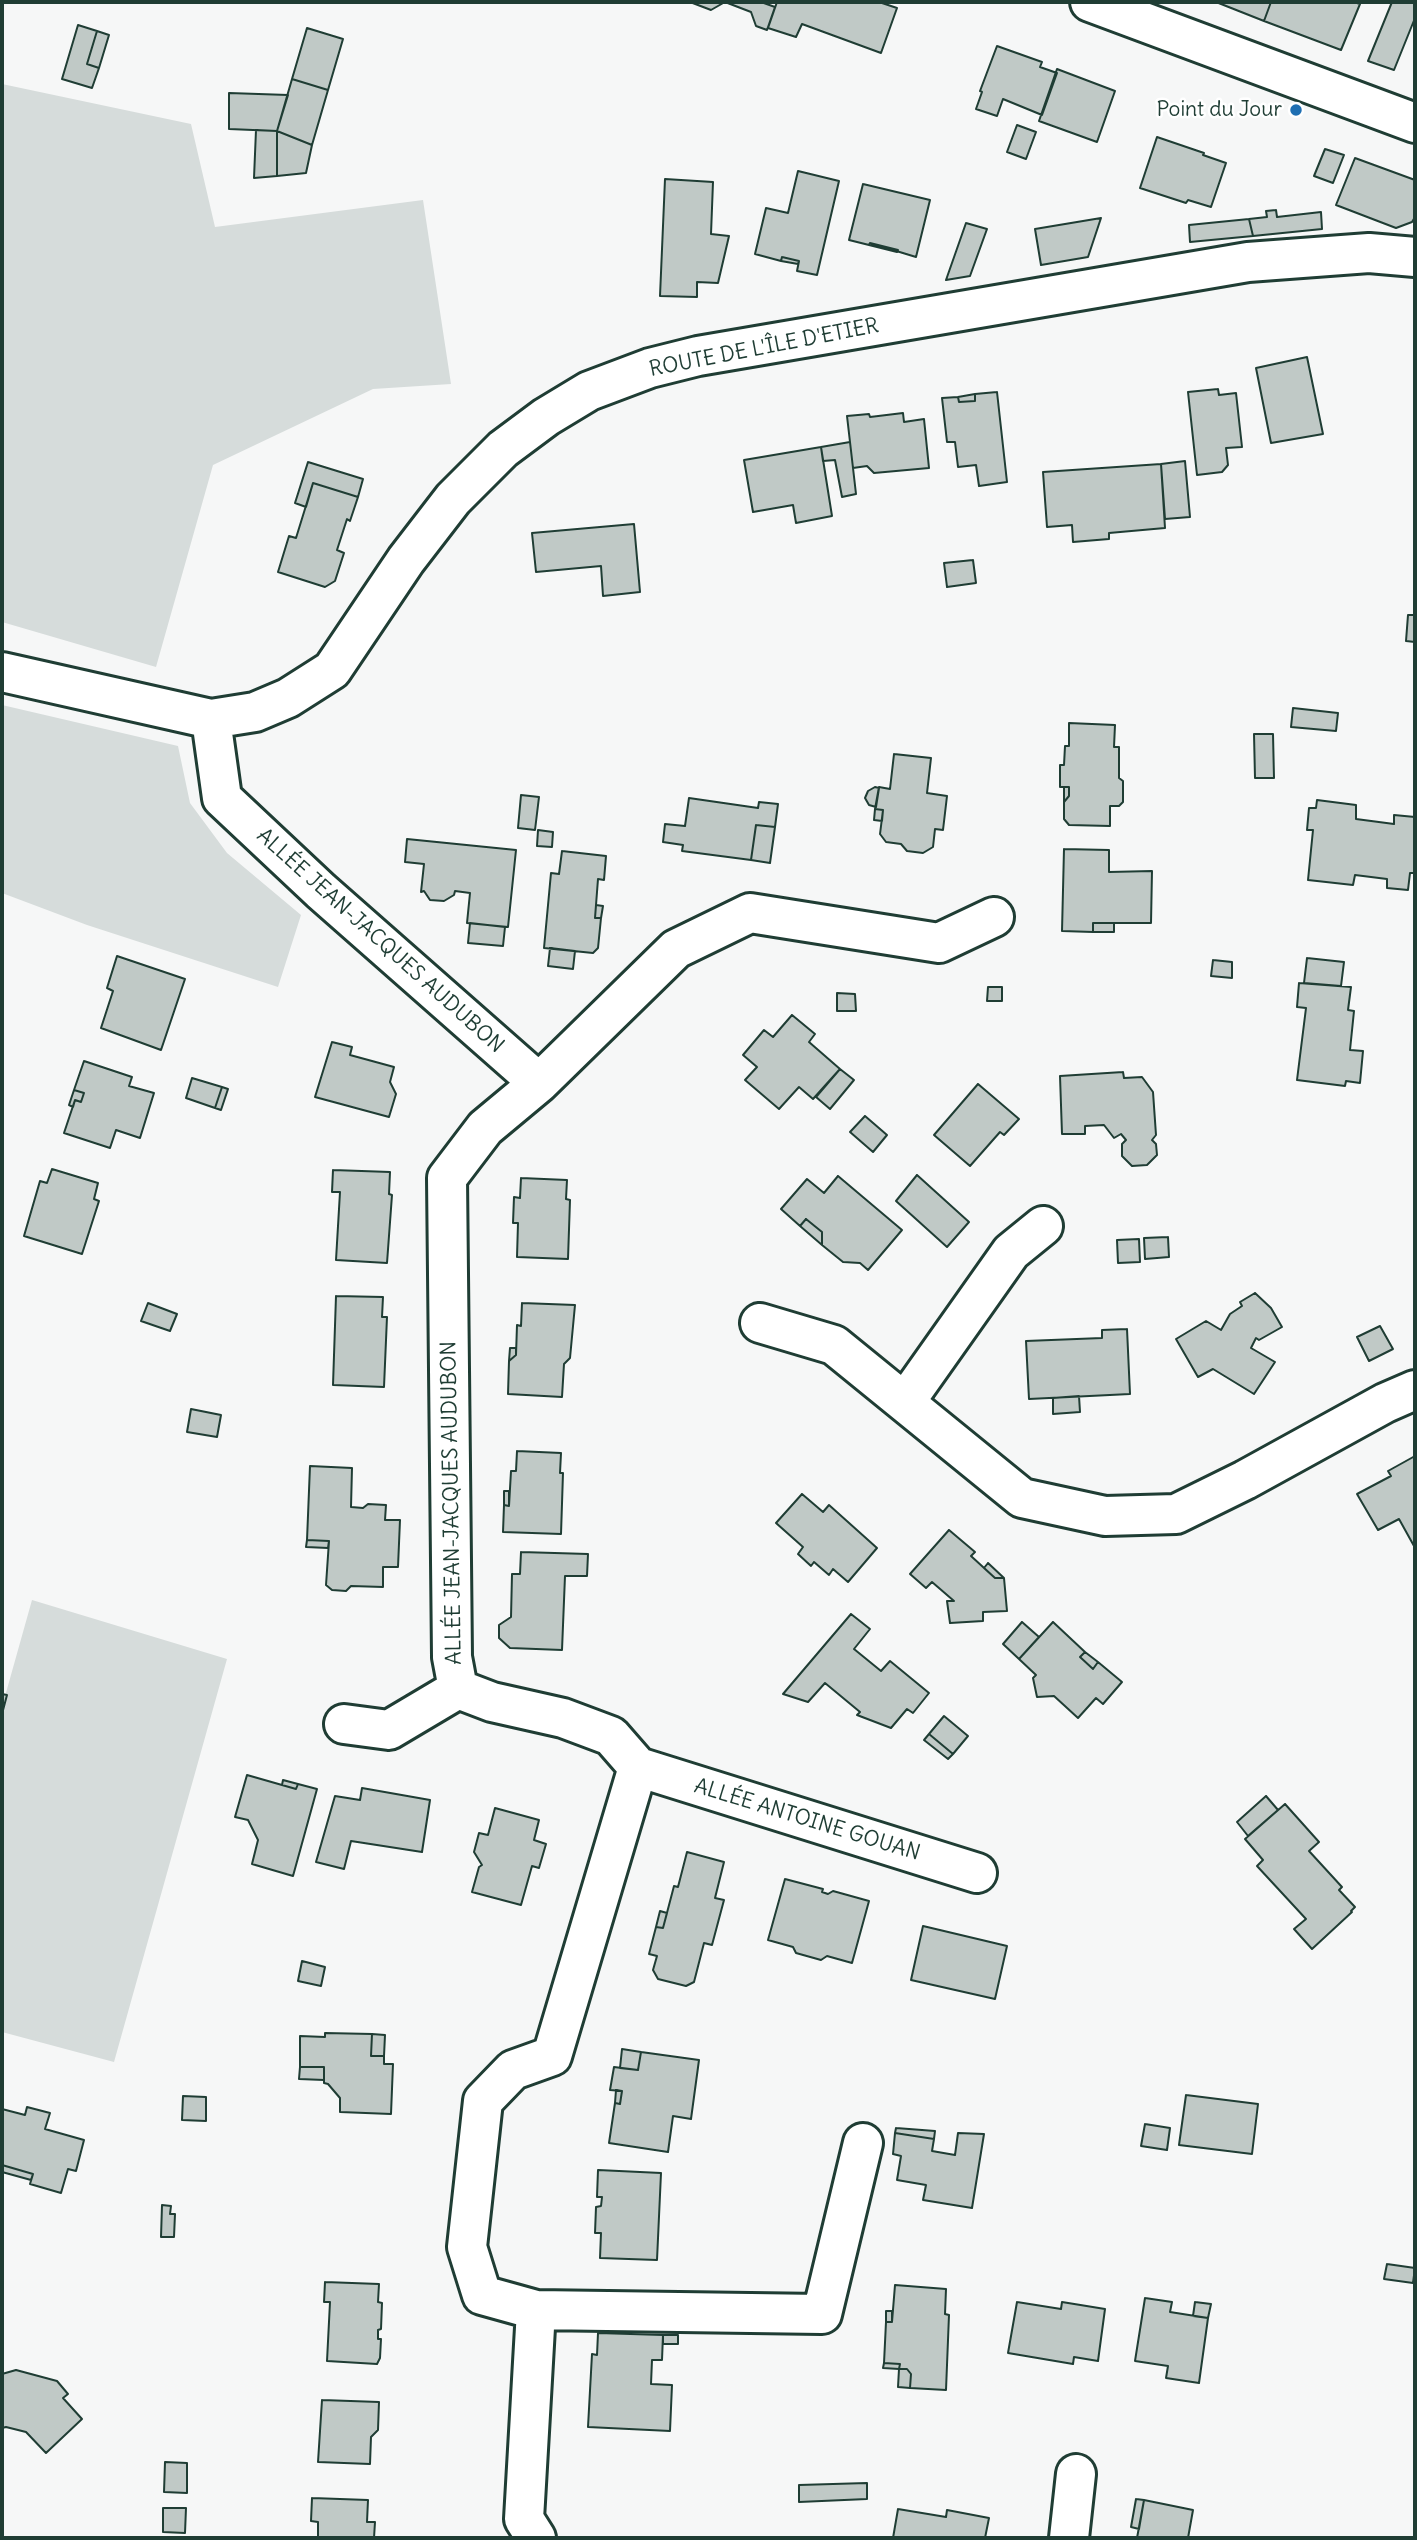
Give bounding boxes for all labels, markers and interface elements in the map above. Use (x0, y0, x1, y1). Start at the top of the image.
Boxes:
place label: Point du Jour (1156, 97, 1282, 123)
marker: Point du Jour (1288, 102, 1304, 118)
street label: ROUTE DE L'ÎLE D'ETIER (647, 313, 881, 383)
street label: ALLÉE JEAN-JACQUES AUDUBON (251, 823, 509, 1059)
street label: ALLÉE JEAN-JACQUES AUDUBON (437, 1341, 467, 1665)
street label: ALLÉE ANTOINE GOUAN (691, 1774, 923, 1866)

